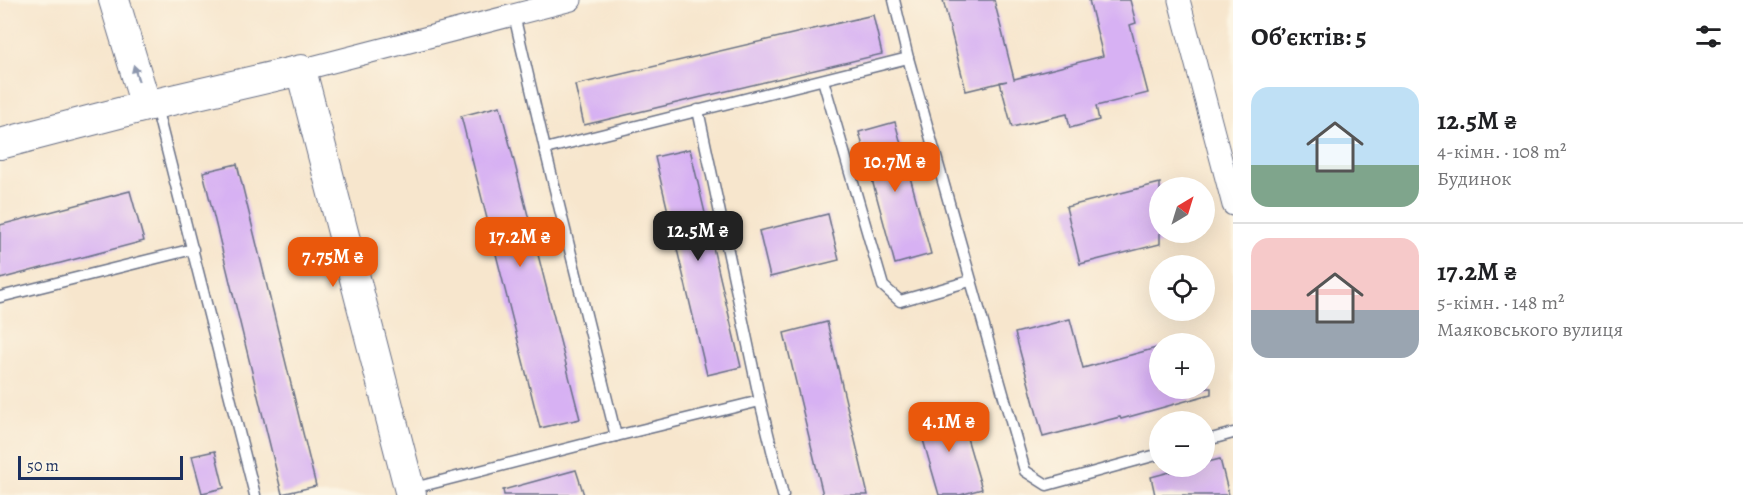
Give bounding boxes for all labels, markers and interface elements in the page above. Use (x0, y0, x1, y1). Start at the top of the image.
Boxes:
text: Об’єктів: 5 (1251, 19, 1367, 54)
icon: filters (1692, 20, 1725, 53)
one-way arrow (131, 64, 140, 82)
text: 12.5M ₴ (1437, 103, 1518, 138)
icon: home (1299, 111, 1371, 183)
text: 4-кімн. · 108 m² (1437, 138, 1567, 165)
pin: 10.7M ₴ (840, 142, 950, 193)
text: 10.7M ₴ (864, 148, 926, 175)
text: Будинок (1437, 165, 1512, 192)
north arrow (1149, 177, 1215, 243)
map controls (1149, 177, 1215, 477)
pin: 12.5M ₴ (643, 211, 753, 262)
pin: 17.2M ₴ (465, 217, 575, 268)
text: 12.5M ₴ (667, 217, 729, 244)
text: 17.2M ₴ (489, 223, 551, 250)
pin: 7.75M ₴ (278, 237, 388, 288)
text: 7.75M ₴ (302, 243, 364, 270)
text: 17.2M ₴ (1437, 254, 1518, 289)
button: locate (1149, 255, 1215, 321)
icon: home (1299, 262, 1371, 334)
text: 5-кімн. · 148 m² (1437, 289, 1565, 316)
text: Маяковського вулиця (1437, 316, 1623, 343)
button: + (1149, 333, 1215, 399)
pin: 4.1M ₴ (900, 402, 998, 453)
text: 4.1M ₴ (922, 408, 976, 435)
button: − (1149, 411, 1215, 477)
scale bar (18, 453, 183, 480)
text: 50 m (27, 455, 59, 477)

